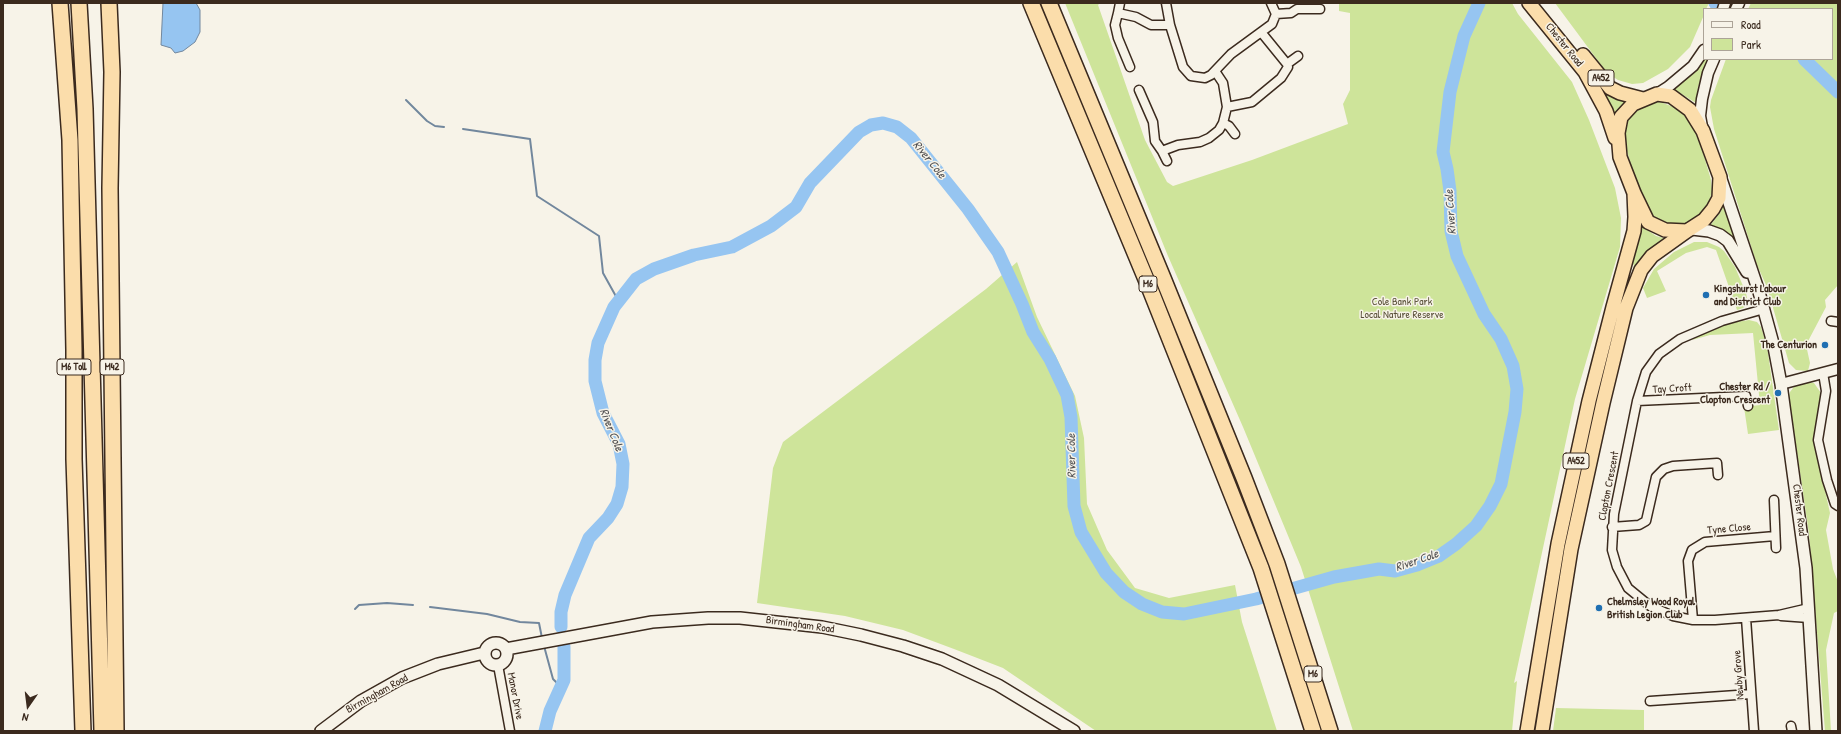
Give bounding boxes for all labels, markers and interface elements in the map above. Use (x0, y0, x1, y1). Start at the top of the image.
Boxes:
legend (1703, 8, 1833, 60)
text: Road (1741, 16, 1761, 33)
street label: Chester Road (1542, 21, 1586, 69)
text: Park (1741, 36, 1761, 53)
road number: A452 (1588, 70, 1614, 86)
water label: River Cole (909, 138, 949, 182)
water label: River Cole (1442, 189, 1460, 235)
road number: M6 (1139, 276, 1157, 292)
place label: Kingshurst Labour and District Club (1714, 282, 1786, 308)
marker: Kingshurst Labour and District Club (1701, 290, 1711, 300)
park label: Cole Bank Park Local Nature Reserve (1360, 295, 1444, 321)
place label: The Centurion (1761, 338, 1817, 352)
marker: The Centurion (1820, 340, 1830, 350)
road number: M6 Toll (57, 359, 91, 375)
road number: M42 (100, 359, 124, 375)
place label: Chester Rd / Clopton Crescent (1700, 380, 1770, 406)
street label: Tay Croft (1652, 381, 1692, 397)
marker: Chester Rd / Clopton Crescent (1773, 388, 1783, 398)
water label: River Cole (596, 407, 626, 453)
water label: River Cole (1064, 434, 1080, 478)
street label: Clopton Crescent (1596, 450, 1622, 522)
road number: A452 (1563, 453, 1589, 469)
street label: Chester Road (1789, 483, 1809, 537)
street label: Tyne Close (1707, 521, 1751, 537)
water label: River Cole (1394, 547, 1440, 575)
place label: Chelmsley Wood Royal British Legion Club (1607, 595, 1695, 621)
marker: Chelmsley Wood Royal British Legion Club (1594, 603, 1604, 613)
street label: Birmingham Road (765, 614, 835, 636)
street label: Newby Grove (1731, 650, 1747, 700)
road number: M6 (1304, 666, 1322, 682)
street label: Birmingham Road (344, 671, 410, 717)
street label: Manor Drive (504, 671, 526, 721)
north arrow (8, 686, 48, 726)
text: N (21, 710, 30, 725)

